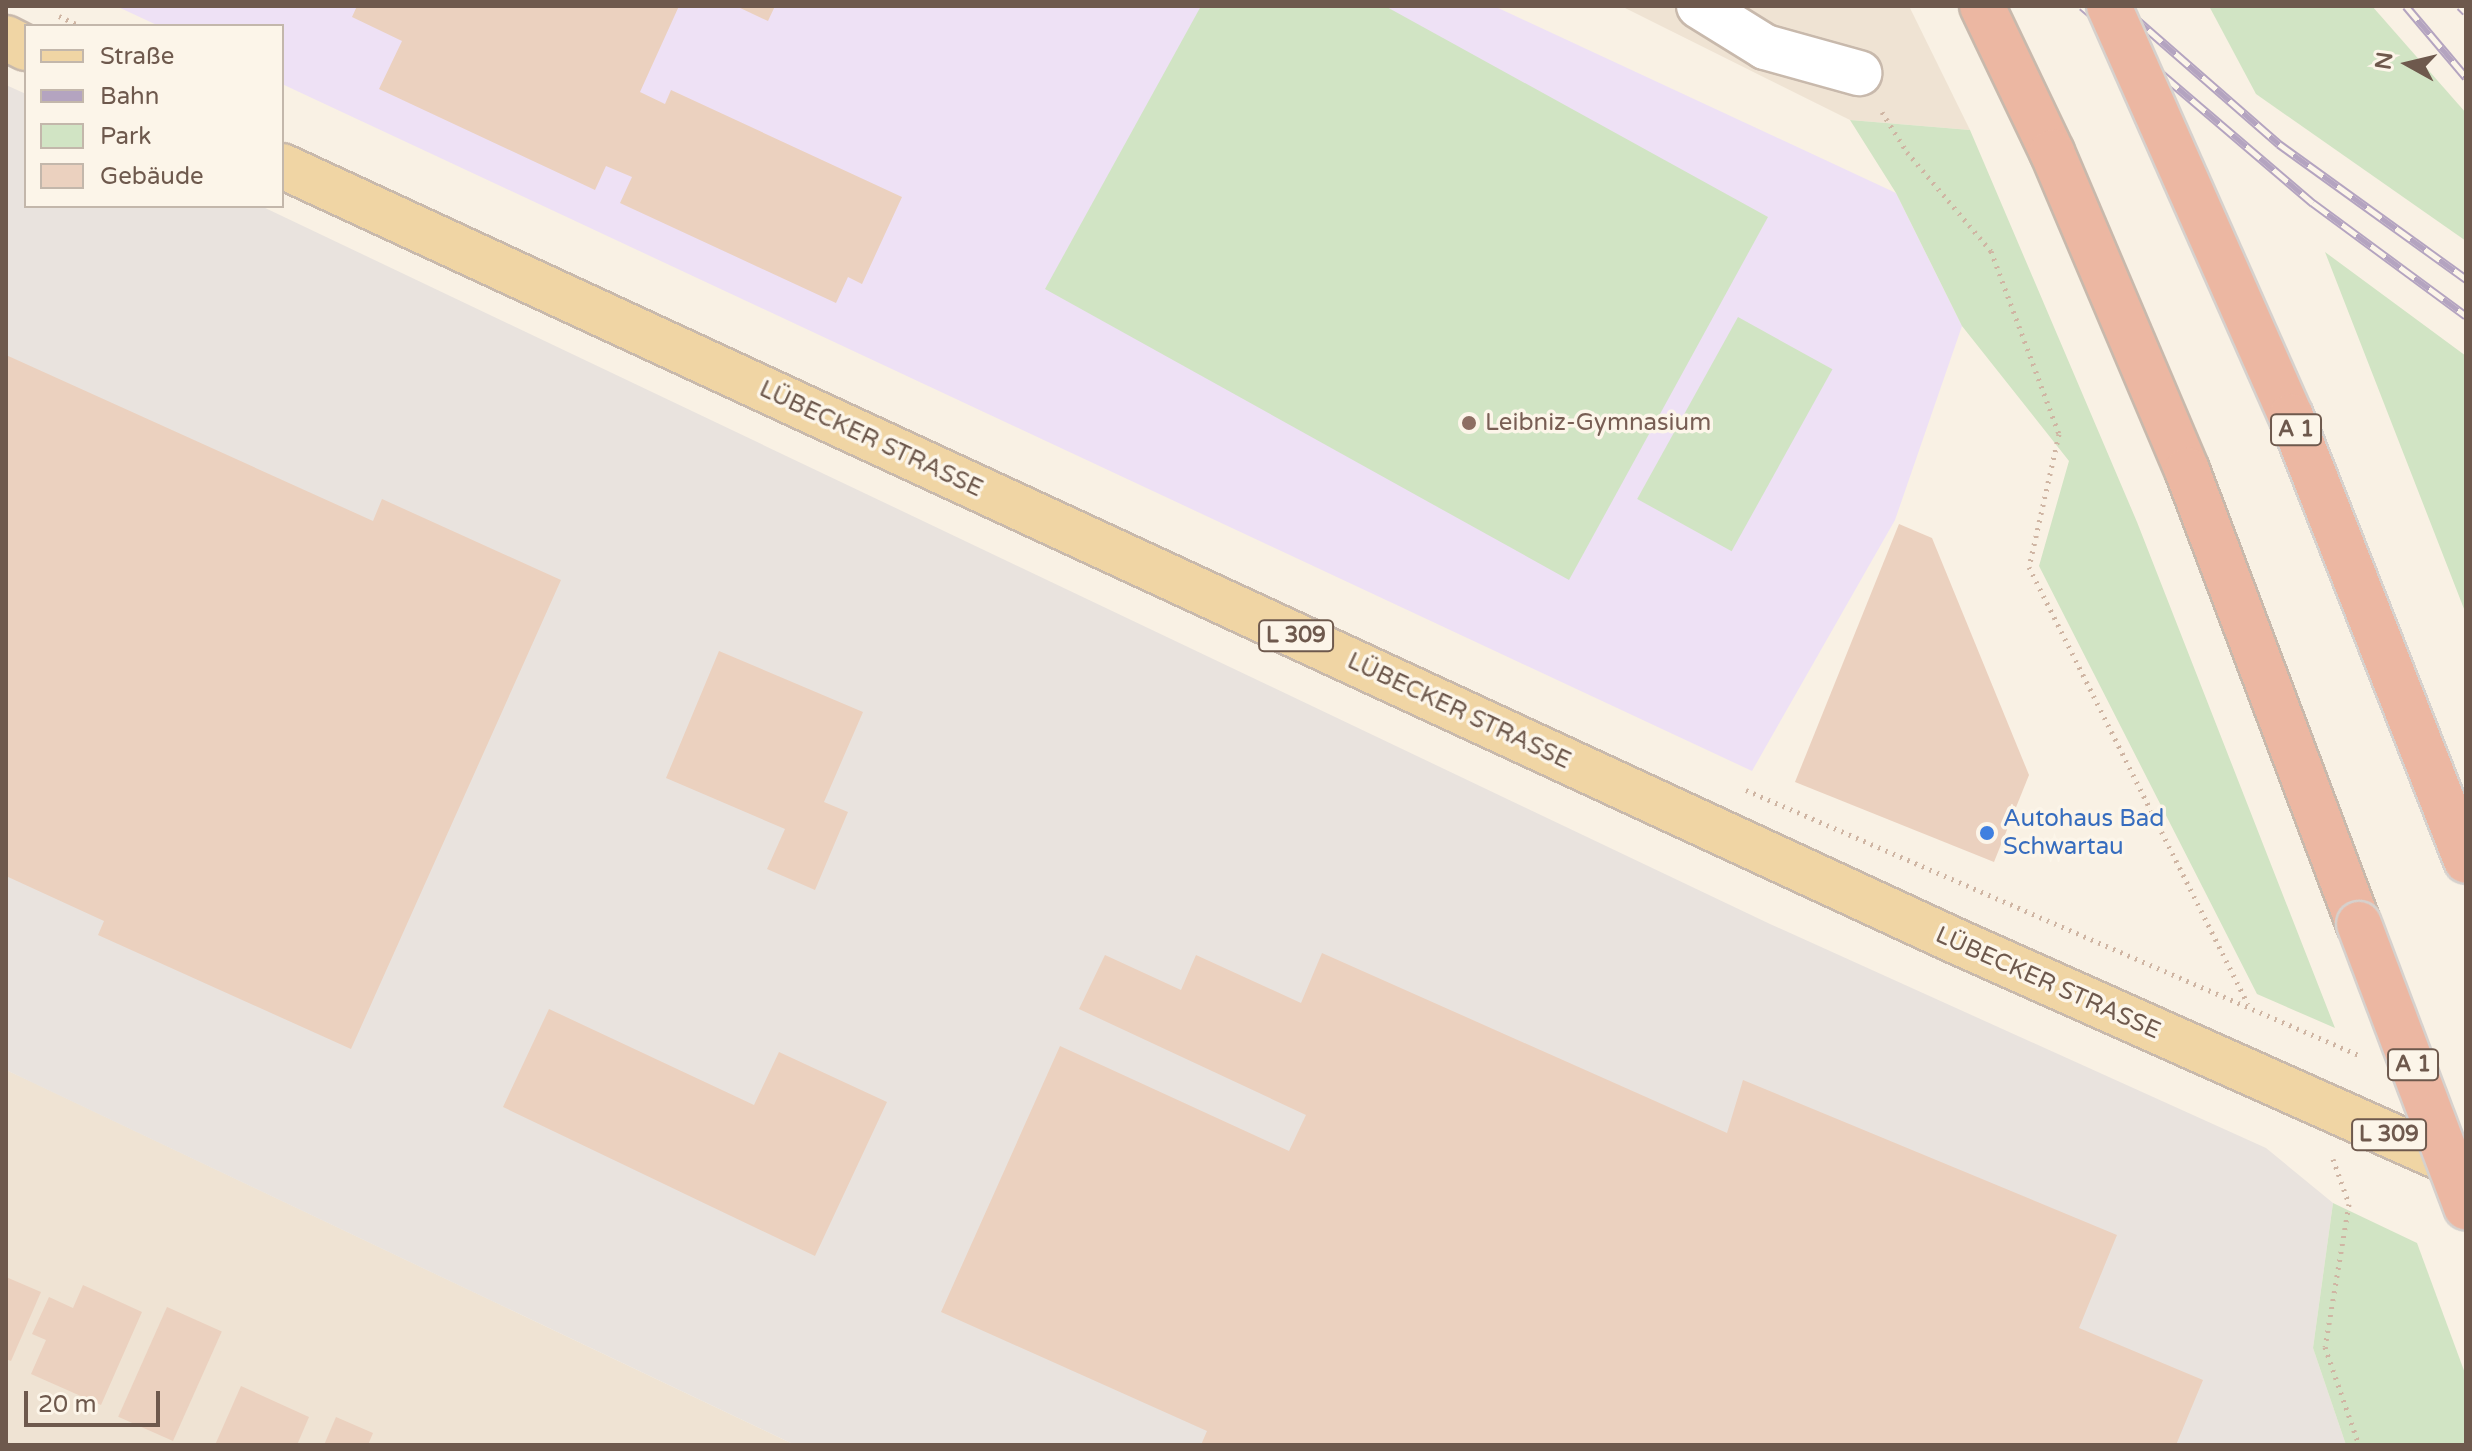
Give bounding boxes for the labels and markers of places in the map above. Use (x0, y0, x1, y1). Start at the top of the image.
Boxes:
place label: Leibniz-Gymnasium (1485, 409, 1711, 437)
marker: Leibniz-Gymnasium (1460, 414, 1478, 432)
place label: Autohaus Bad Schwartau (2003, 805, 2164, 861)
marker: Autohaus Bad Schwartau (1978, 824, 1996, 842)

